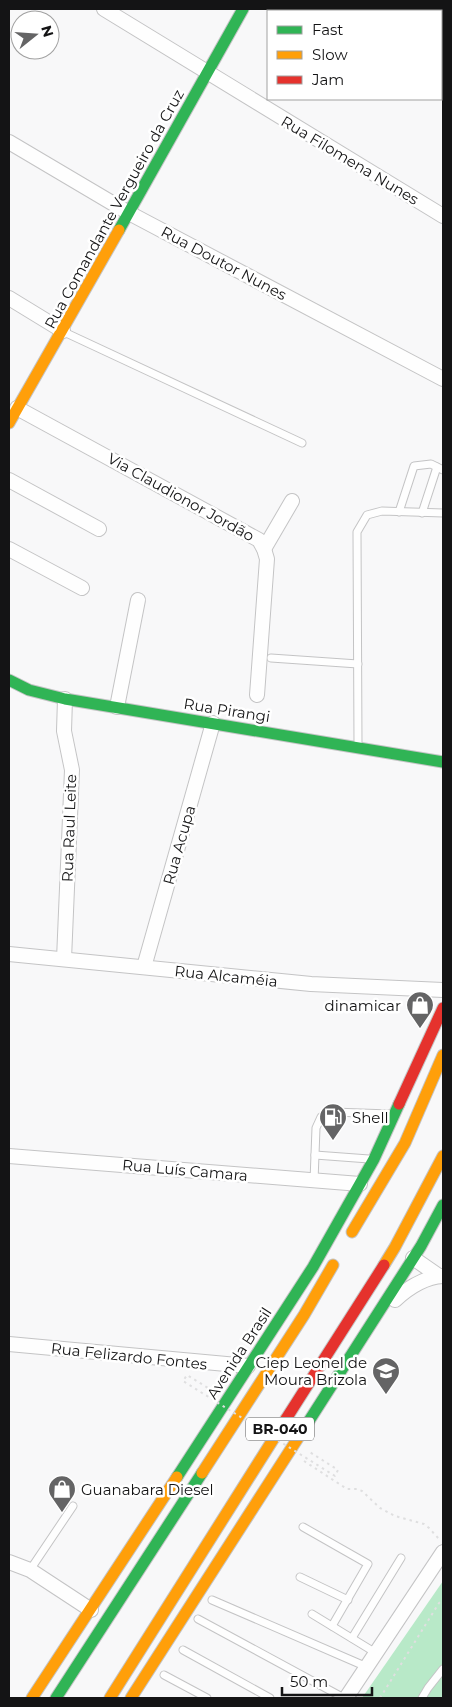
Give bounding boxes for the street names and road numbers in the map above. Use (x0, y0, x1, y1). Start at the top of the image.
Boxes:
street label: Rua Comandante Vergueiro da Cruz (40, 86, 188, 332)
street label: Rua Filomena Nunes (278, 111, 422, 209)
street label: Rua Doutor Nunes (158, 222, 290, 304)
street label: Via Claudionor Jordão (104, 449, 258, 545)
street label: Rua Pirangi (182, 694, 272, 726)
street label: Rua Raul Leite (58, 774, 80, 882)
street label: Rua Acupa (159, 803, 199, 887)
street label: Rua Alcaméia (173, 961, 279, 991)
street label: Rua Luís Camara (121, 1155, 249, 1185)
street label: Avenida Brasil (202, 1304, 276, 1402)
street label: Rua Felizardo Fontes (50, 1338, 208, 1374)
road number: BR-040 (246, 1418, 314, 1440)

